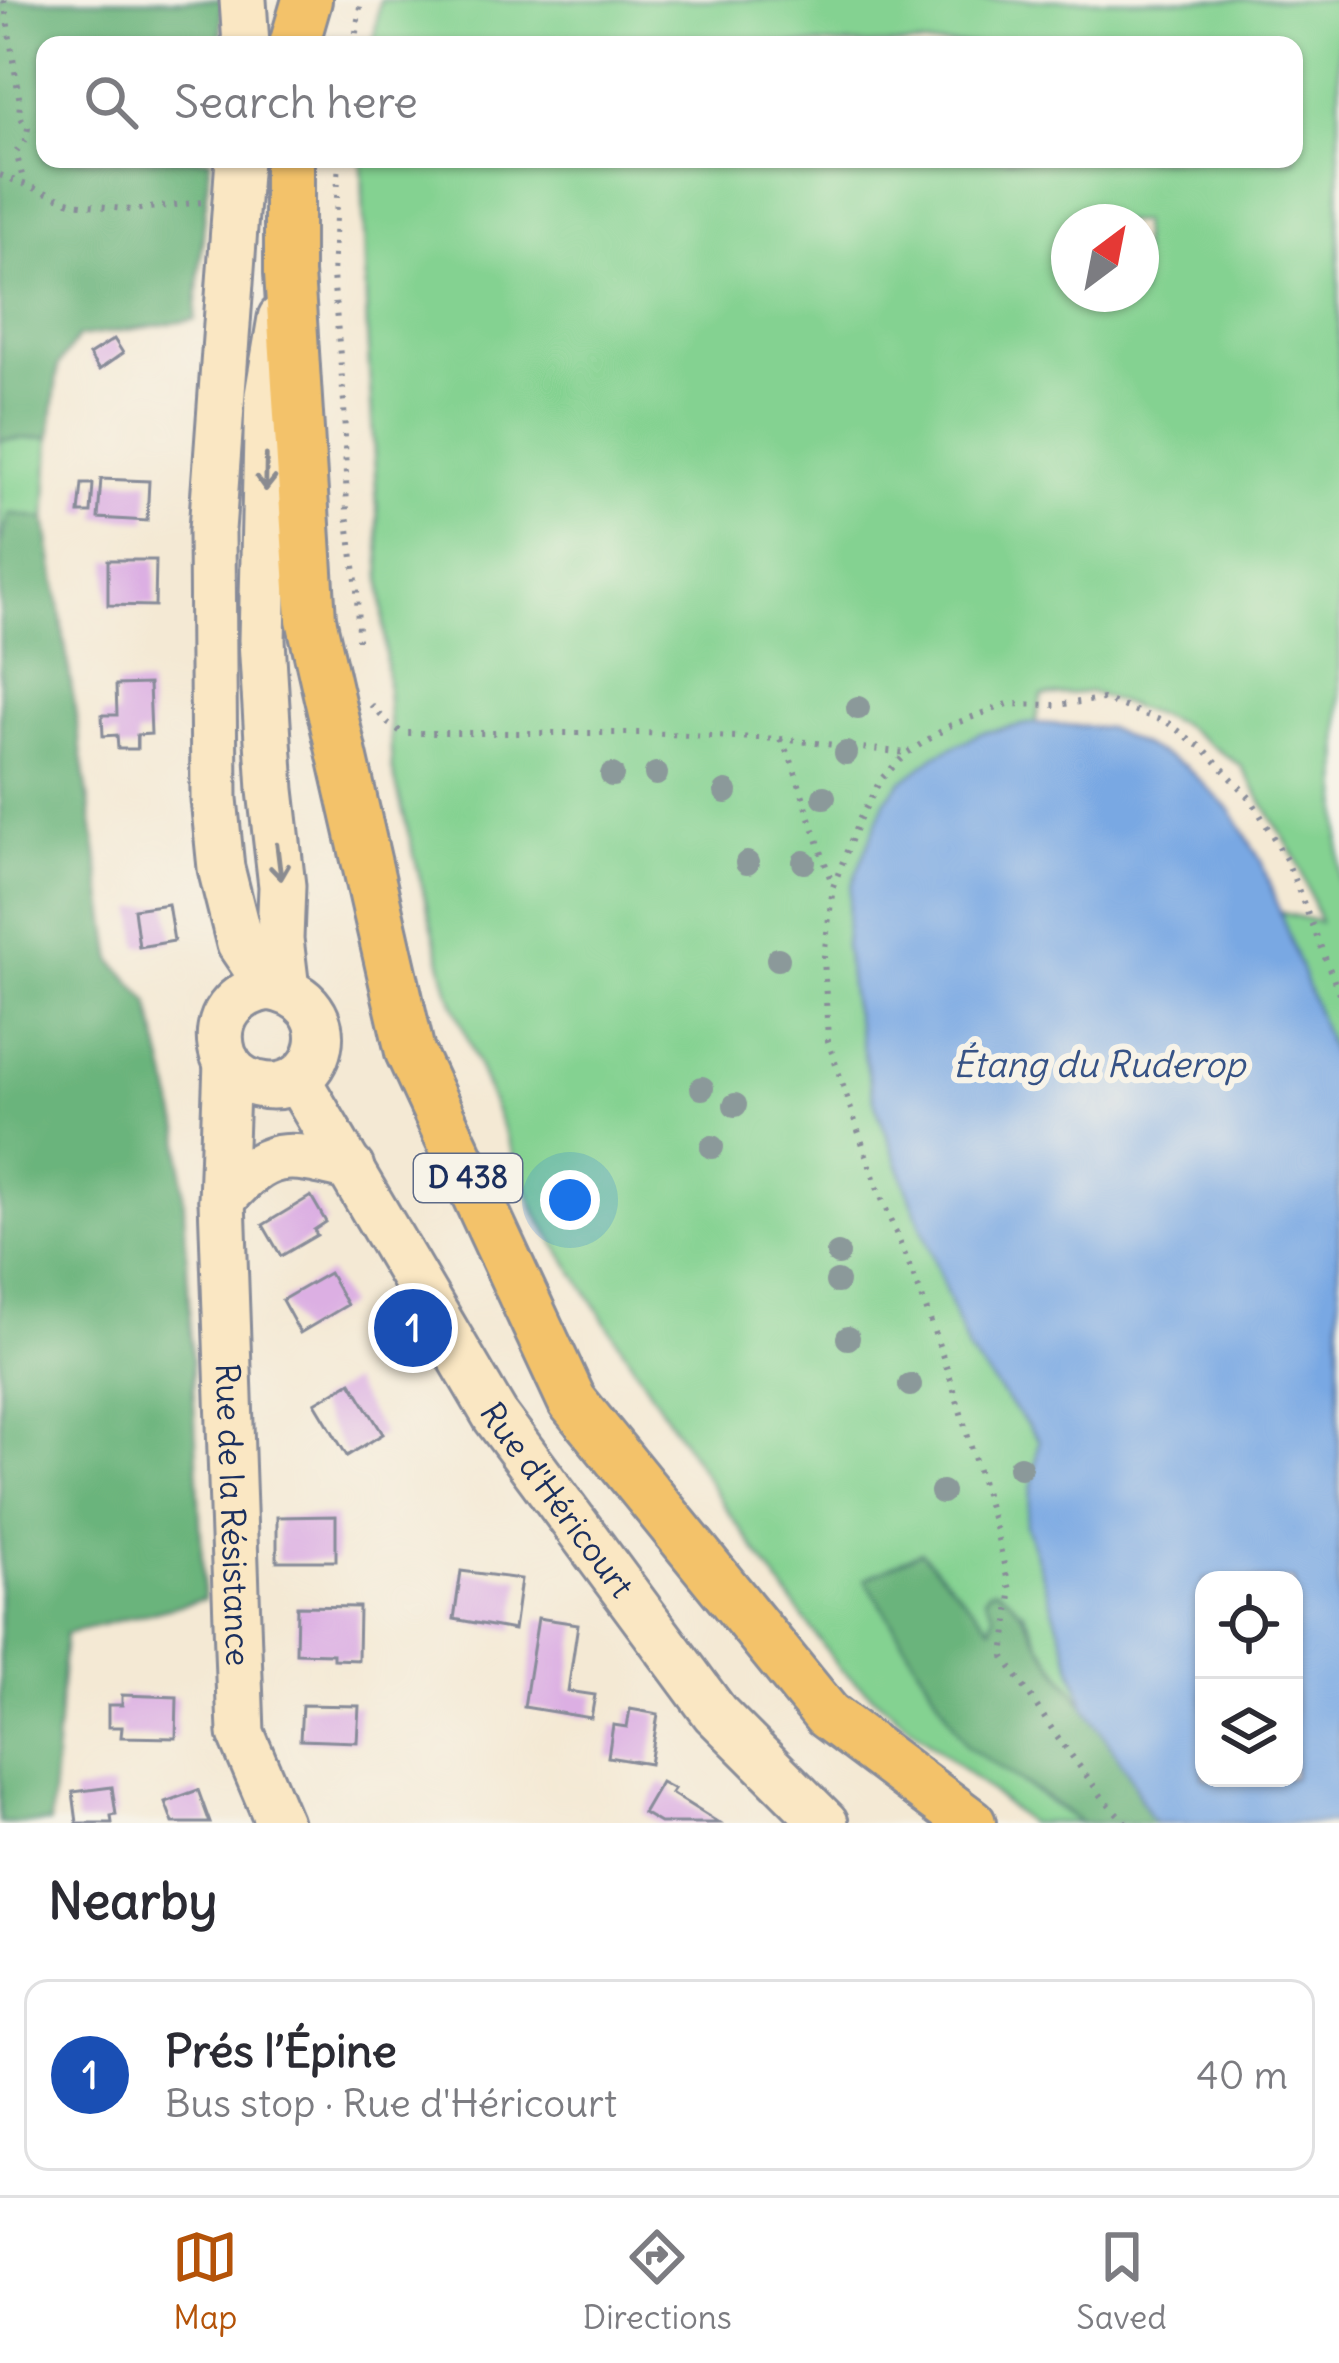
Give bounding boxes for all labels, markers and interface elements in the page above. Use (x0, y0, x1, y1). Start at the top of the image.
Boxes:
search box (36, 36, 1303, 168)
icon: search (78, 69, 144, 135)
text: Search here (174, 74, 418, 130)
north arrow (1051, 204, 1159, 312)
one-way arrow (255, 452, 278, 491)
one-way arrow (268, 842, 291, 881)
water label: Étang du Ruderop (953, 1042, 1247, 1087)
road number: D 438 (414, 1154, 522, 1202)
your location (540, 1170, 600, 1230)
pin: 1 (374, 1283, 452, 1373)
street label: Rue de la Résistance (207, 1362, 260, 1667)
street label: Rue d'Héricourt (471, 1395, 643, 1605)
map controls (1195, 1571, 1303, 1787)
button: locate (1195, 1571, 1303, 1679)
button: layers (1195, 1679, 1303, 1787)
text: Nearby (48, 1869, 217, 1933)
text: Prés l’Épine (165, 2023, 397, 2079)
text: 1 (82, 2051, 98, 2100)
text: 40 m (1196, 2051, 1288, 2100)
text: Bus stop · Rue d'Héricourt (165, 2079, 617, 2128)
tab: Map (172, 2224, 238, 2338)
tab: Directions (583, 2224, 732, 2338)
tab: Saved (1076, 2224, 1167, 2338)

